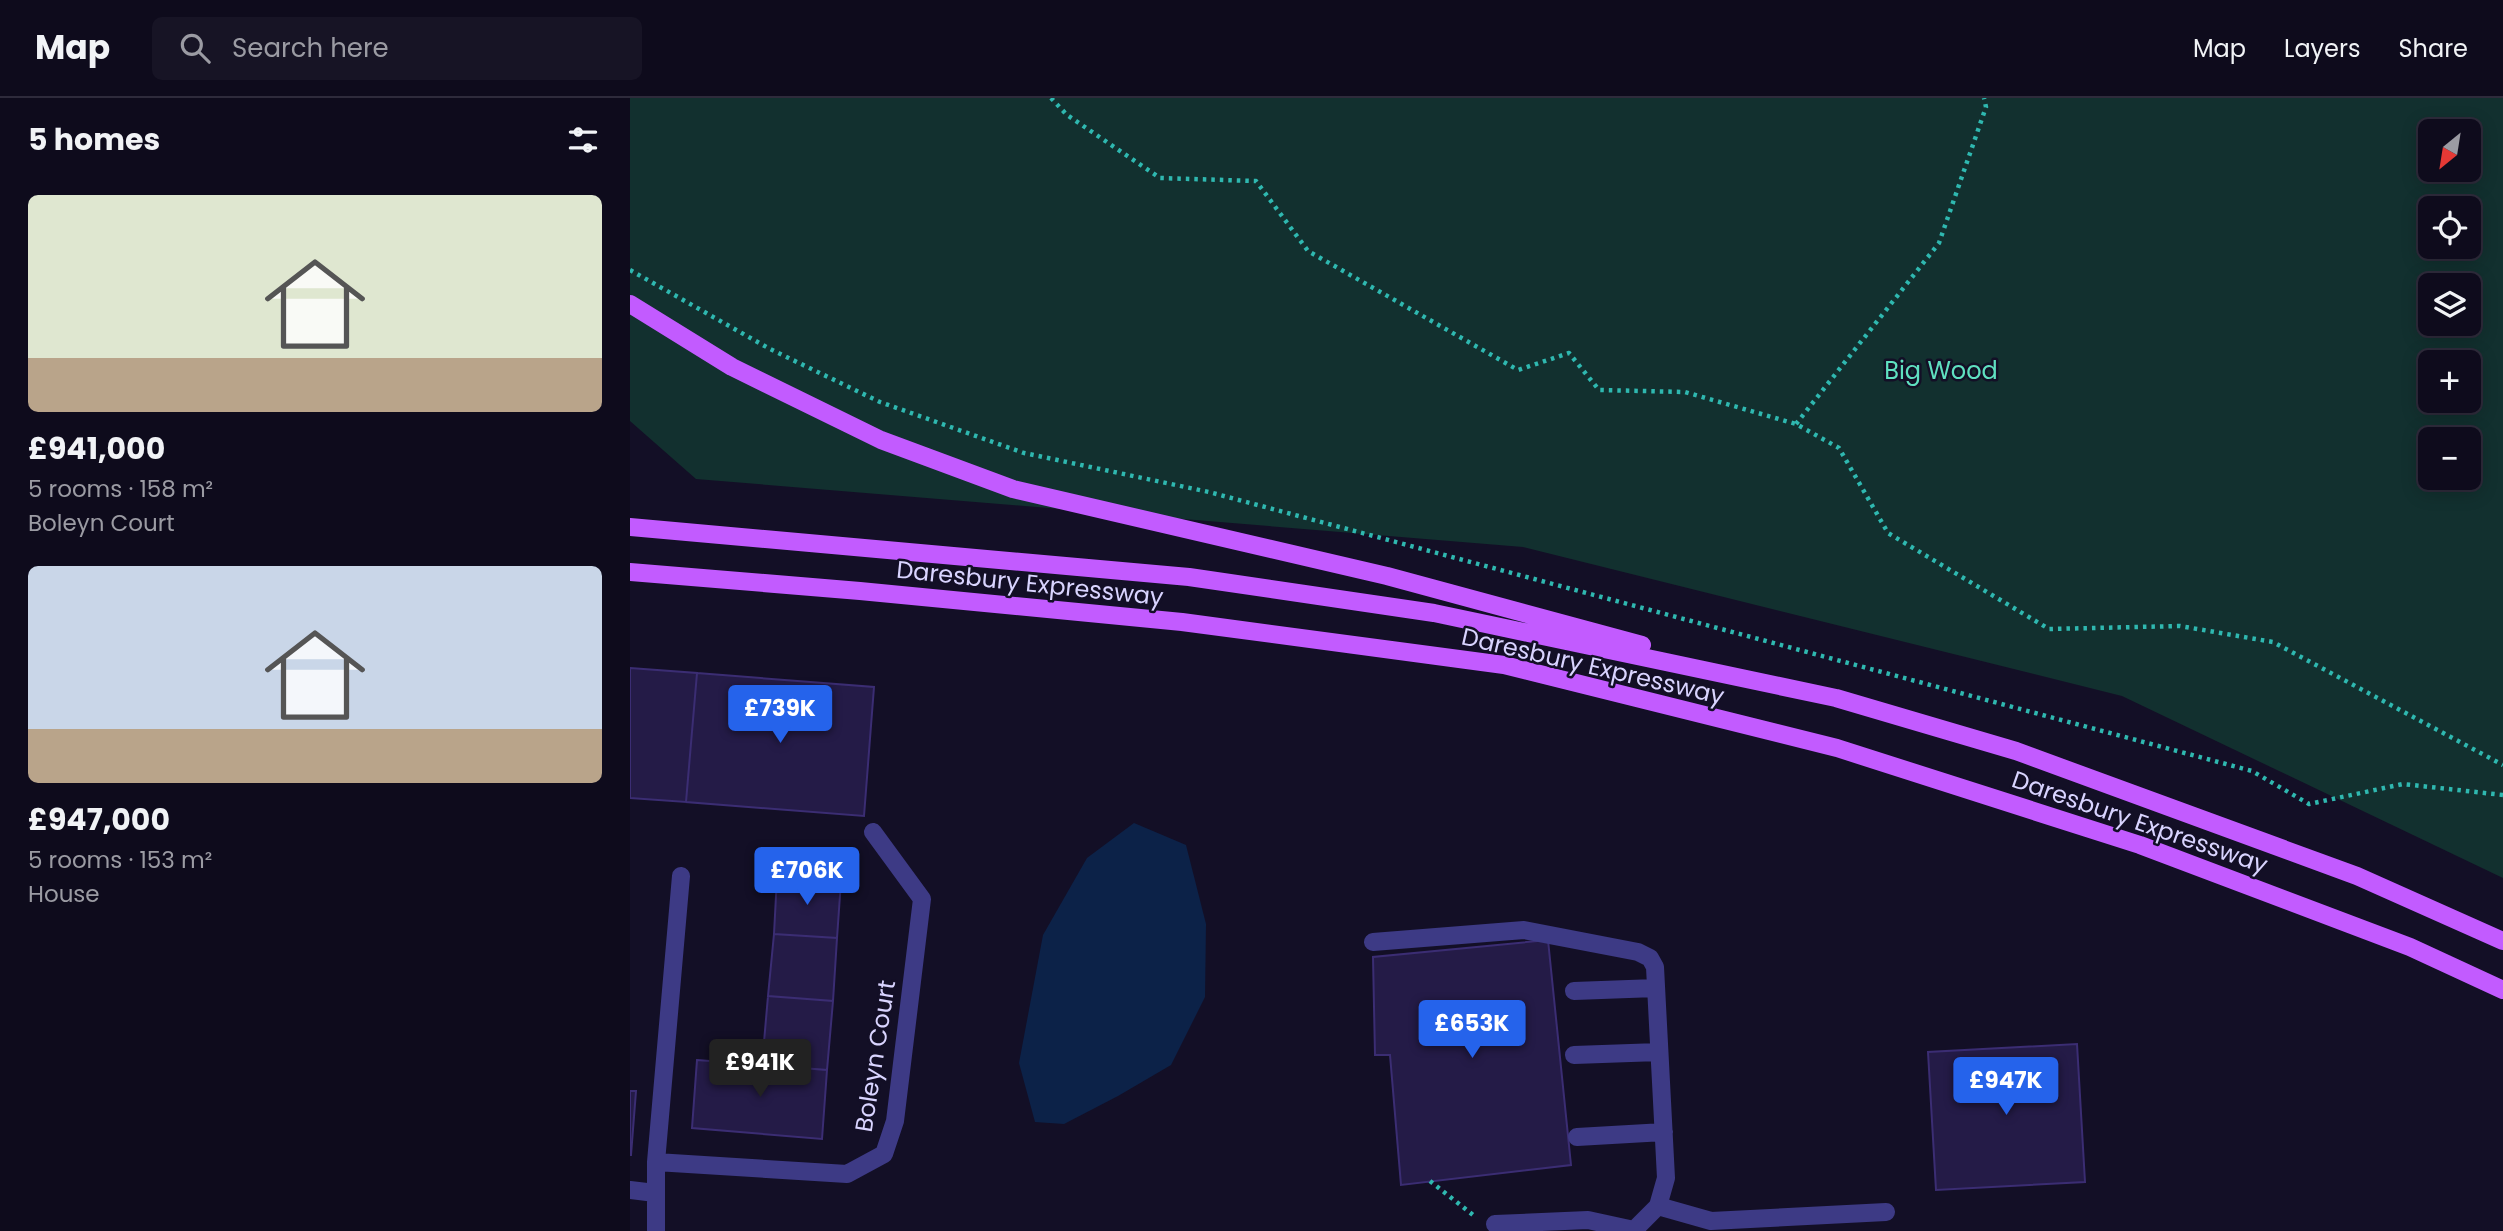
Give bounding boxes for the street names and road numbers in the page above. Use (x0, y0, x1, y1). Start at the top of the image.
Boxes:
street label: Daresbury Expressway (895, 553, 1166, 613)
street label: Daresbury Expressway (1459, 620, 1728, 712)
street label: Daresbury Expressway (2008, 763, 2273, 881)
street label: Boleyn Court (847, 978, 903, 1134)

